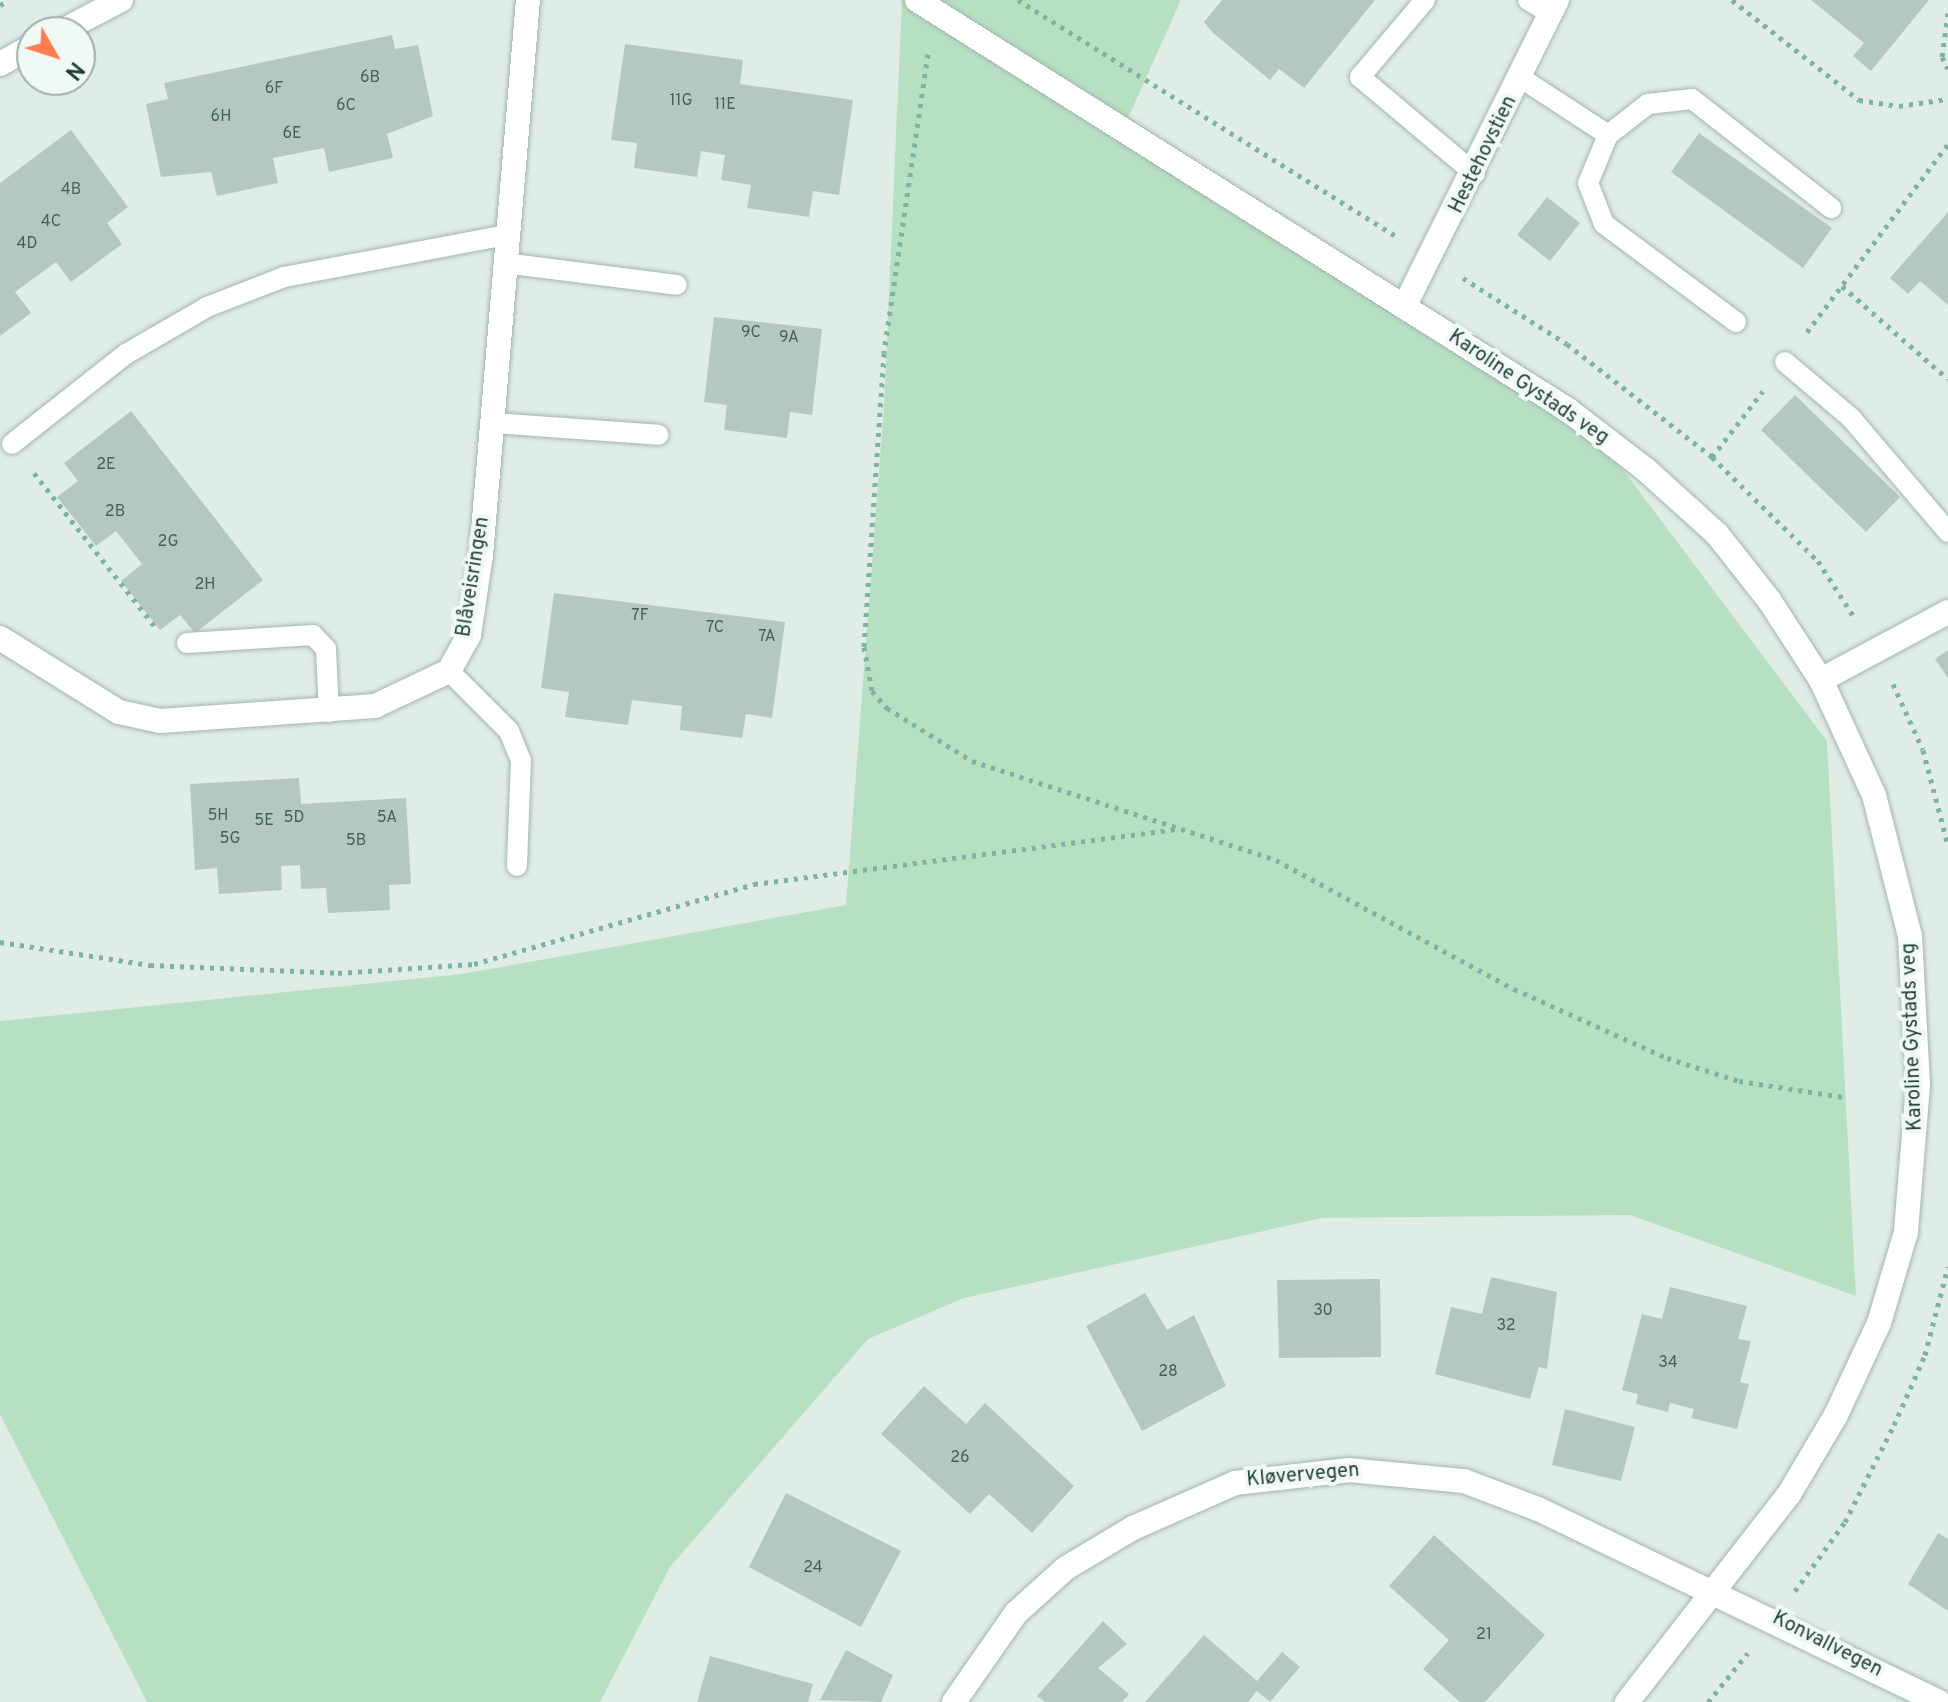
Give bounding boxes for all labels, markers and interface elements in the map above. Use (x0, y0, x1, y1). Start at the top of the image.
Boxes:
north arrow (16, 16, 96, 96)
text: N (58, 56, 89, 85)
house number: 6B (360, 68, 380, 88)
house number: 6F (265, 79, 283, 99)
house number: 11G (670, 91, 692, 111)
street label: Hestehovstien (1445, 92, 1523, 218)
house number: 11E (714, 95, 736, 115)
house number: 6C (336, 96, 356, 116)
house number: 6H (211, 107, 231, 127)
house number: 6E (282, 124, 302, 144)
house number: 4B (61, 180, 81, 200)
house number: 4C (41, 212, 61, 232)
house number: 4D (17, 234, 37, 254)
house number: 9C (741, 323, 761, 343)
street label: Karoline Gystads veg (1443, 325, 1613, 451)
house number: 9A (779, 328, 799, 348)
house number: 2E (96, 455, 116, 475)
house number: 2B (105, 502, 125, 522)
street label: Blåveisringen (453, 515, 495, 639)
house number: 2G (158, 532, 178, 552)
house number: 2H (195, 575, 215, 595)
house number: 7F (631, 606, 649, 626)
house number: 7C (706, 618, 724, 638)
house number: 7A (758, 627, 776, 647)
house number: 5H (207, 806, 229, 826)
house number: 5D (284, 808, 304, 828)
house number: 5A (377, 808, 397, 828)
house number: 5E (254, 811, 274, 831)
house number: 5G (220, 829, 240, 849)
house number: 5B (346, 831, 366, 851)
street label: Karoline Gystads veg (1898, 943, 1928, 1131)
house number: 30 (1313, 1301, 1333, 1321)
house number: 32 (1496, 1316, 1516, 1336)
house number: 34 (1658, 1353, 1678, 1373)
house number: 28 (1158, 1362, 1178, 1382)
house number: 26 (950, 1448, 970, 1468)
street label: Kløvervegen (1246, 1459, 1360, 1493)
house number: 24 (803, 1558, 823, 1578)
street label: Konvallvegen (1768, 1607, 1886, 1683)
house number: 21 (1476, 1625, 1492, 1645)

